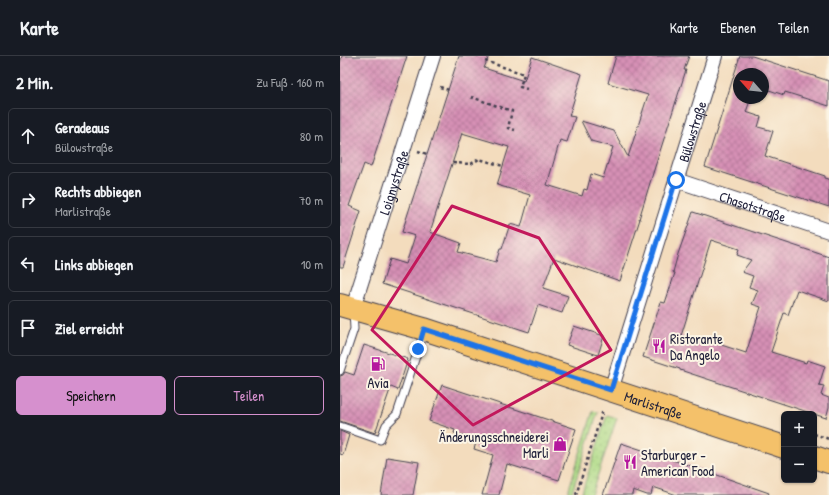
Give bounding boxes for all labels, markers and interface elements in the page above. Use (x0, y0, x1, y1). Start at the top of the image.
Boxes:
text: Karte (20, 15, 59, 41)
text: Karte (670, 18, 698, 37)
text: Ebenen (720, 18, 756, 37)
text: Teilen (778, 18, 809, 37)
north arrow (733, 68, 769, 104)
text: 2 Min. (16, 71, 53, 94)
text: Zu Fuß · 160 m (256, 73, 324, 91)
street label: Bülowstraße (673, 98, 710, 164)
text: Geradeaus (55, 117, 109, 138)
icon: ahead (17, 125, 39, 147)
text: 80 m (300, 127, 323, 145)
text: Bülowstraße (55, 138, 113, 156)
street label: Loignystraße (374, 147, 412, 217)
route start (667, 171, 685, 189)
text: Rechts abbiegen (55, 181, 141, 202)
street label: Chasotstraße (717, 186, 789, 226)
icon: right (17, 189, 39, 211)
text: 70 m (299, 191, 323, 209)
text: Marlistraße (55, 202, 111, 220)
icon: left (17, 253, 39, 275)
text: Links abbiegen (55, 254, 133, 275)
text: 10 m (301, 255, 323, 273)
icon: arrive (17, 317, 39, 339)
text: Ziel erreicht (55, 318, 124, 339)
place label: Ristorante Da Angelo (670, 329, 723, 365)
restaurant icon: Ristorante Da Angelo (651, 338, 667, 354)
route end (409, 340, 427, 358)
fuel station icon: Avia (370, 356, 386, 372)
place label: Avia (367, 373, 389, 392)
button: Speichern (16, 376, 166, 415)
button: Teilen (174, 376, 324, 415)
street label: Marlistraße (622, 386, 686, 423)
map controls (781, 411, 817, 483)
button: + (781, 411, 817, 447)
place label: Änderungsschneiderei Marli (439, 427, 549, 462)
shop icon: Änderungsschneiderei Marli (552, 436, 568, 452)
place label: Starburger - American Food (641, 445, 714, 480)
button: − (781, 447, 817, 483)
restaurant icon: Starburger - American Food (622, 454, 638, 470)

